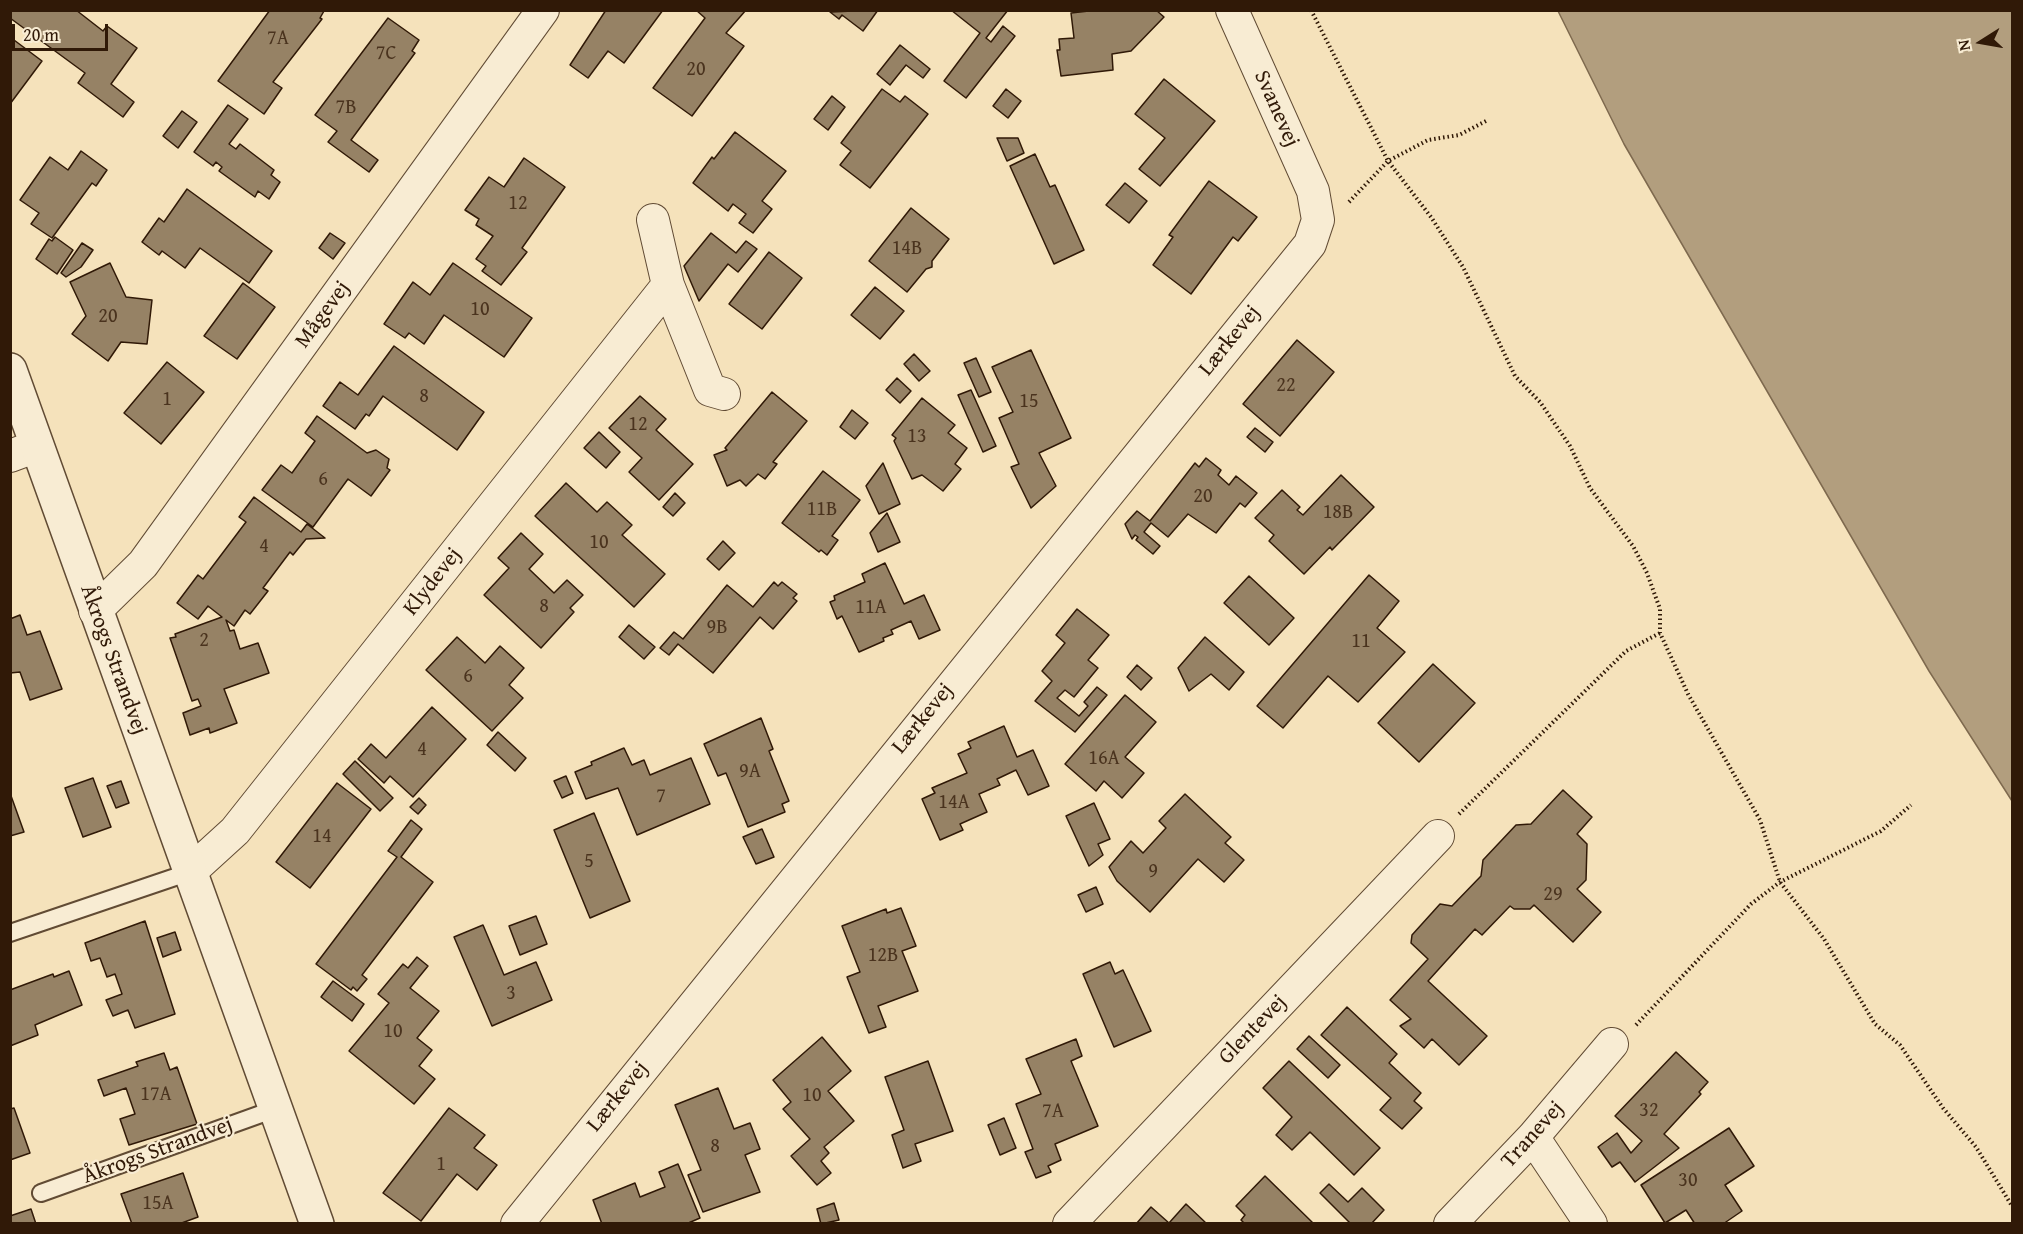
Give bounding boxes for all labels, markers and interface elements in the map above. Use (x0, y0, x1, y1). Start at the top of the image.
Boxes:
scale bar (15, 12, 111, 50)
north arrow (1951, 12, 2011, 72)
text: 20 m (23, 21, 59, 48)
house number: 7A (267, 27, 289, 51)
text: N (1951, 38, 1976, 53)
house number: 7C (376, 42, 396, 66)
house number: 20 (686, 58, 706, 82)
street label: Svanevej (1247, 67, 1305, 151)
house number: 7B (336, 96, 356, 120)
house number: 12 (508, 192, 528, 216)
house number: 14B (892, 237, 922, 261)
street label: Mågevej (290, 276, 356, 354)
house number: 10 (470, 298, 490, 322)
street label: Lærkevej (1194, 300, 1266, 382)
house number: 20 (98, 305, 118, 329)
house number: 22 (1276, 374, 1296, 398)
house number: 8 (419, 385, 429, 409)
house number: 1 (162, 388, 172, 412)
house number: 15 (1019, 390, 1039, 414)
house number: 12 (628, 413, 648, 437)
house number: 13 (907, 425, 927, 449)
house number: 6 (318, 468, 328, 492)
house number: 20 (1193, 485, 1213, 509)
house number: 11B (807, 498, 837, 522)
house number: 18B (1323, 501, 1353, 525)
house number: 10 (589, 531, 609, 555)
house number: 4 (259, 535, 269, 559)
street label: Klydevej (398, 543, 468, 621)
street label: Åkrogs Strandvej (74, 581, 152, 739)
house number: 8 (539, 595, 549, 619)
house number: 11A (855, 596, 887, 620)
house number: 9B (707, 616, 727, 640)
house number: 2 (199, 629, 209, 653)
house number: 11 (1351, 630, 1371, 654)
house number: 6 (463, 665, 473, 689)
street label: Lærkevej (887, 678, 959, 760)
house number: 4 (417, 738, 427, 762)
house number: 16A (1088, 747, 1120, 771)
house number: 9A (739, 760, 761, 784)
house number: 7 (656, 785, 666, 809)
house number: 14A (938, 791, 970, 815)
house number: 14 (312, 825, 332, 849)
house number: 5 (584, 850, 594, 874)
house number: 9 (1148, 860, 1158, 884)
house number: 29 (1543, 883, 1563, 907)
house number: 12B (868, 944, 898, 968)
house number: 3 (506, 982, 516, 1006)
street label: Glentevej (1213, 990, 1293, 1070)
house number: 10 (383, 1020, 403, 1044)
street label: Lærkevej (582, 1056, 654, 1138)
house number: 17A (140, 1083, 172, 1107)
house number: 10 (802, 1084, 822, 1108)
street label: Tranevej (1496, 1096, 1570, 1174)
house number: 32 (1639, 1099, 1659, 1123)
house number: 7A (1042, 1100, 1064, 1124)
street label: Åkrogs Strandvej (79, 1112, 237, 1190)
house number: 8 (710, 1135, 720, 1159)
house number: 1 (436, 1153, 446, 1177)
house number: 30 (1678, 1169, 1698, 1193)
house number: 15A (142, 1192, 174, 1216)

